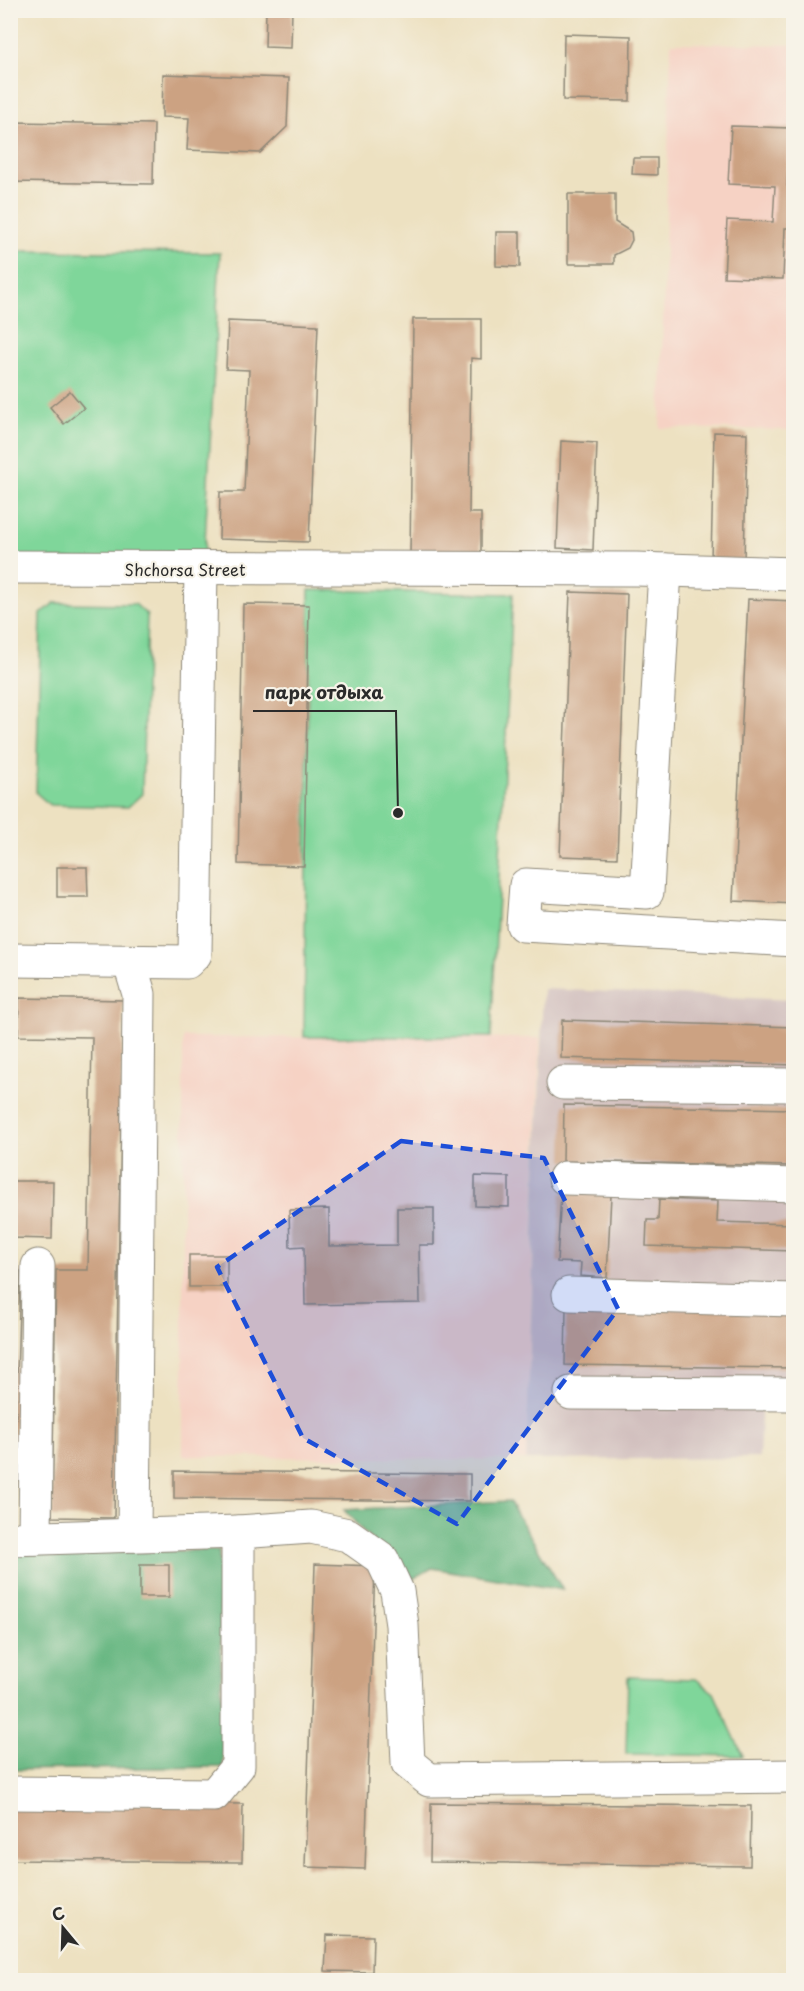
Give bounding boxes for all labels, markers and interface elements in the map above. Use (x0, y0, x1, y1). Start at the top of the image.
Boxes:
street label: Shchorsa Street (124, 557, 246, 581)
callout: парк отдыха (253, 675, 396, 711)
text: парк отдыха (265, 678, 384, 705)
north arrow (33, 1898, 93, 1958)
text: С (48, 1900, 67, 1926)

